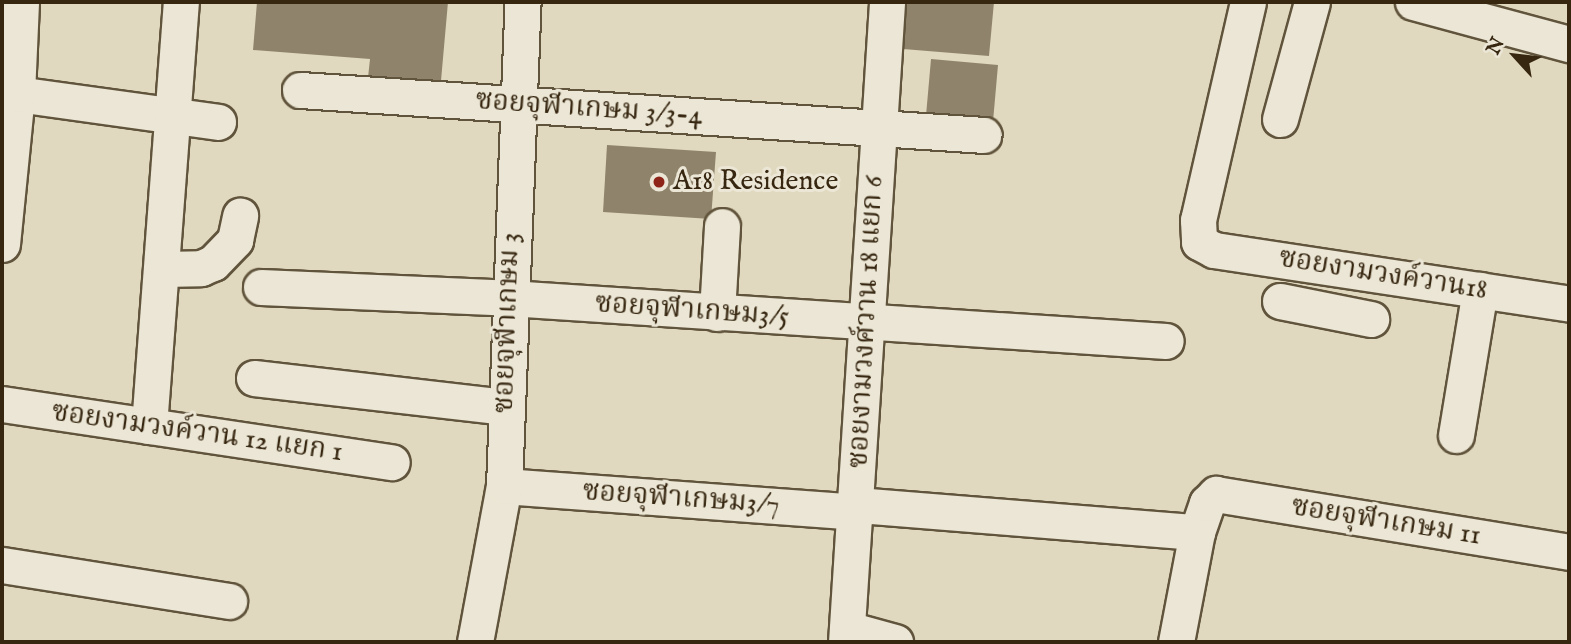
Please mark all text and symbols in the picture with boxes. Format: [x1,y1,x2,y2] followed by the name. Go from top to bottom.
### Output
[1480,21,1550,91] north arrow
[1482,34,1511,59] text: N
[474,84,704,134] street label: ซอยจุฬาเกษม 3/3-4
[673,165,838,199] place label: A18 Residence
[651,174,667,190] marker: A18 Residence
[843,175,891,469] street label: ซอยงามวงศ์วาน 18 แยก 6
[488,232,528,414] street label: ซอยจุฬาเกษม 3
[1276,242,1490,308] street label: ซอยงามวงค์วาน18
[594,287,790,335] street label: ซอยจุฬาเกษม3/5
[49,396,345,470] street label: ซอยงามวงค์วาน 12 แยก 1
[581,475,781,523] street label: ซอยจุฬาเกษม3/7
[1289,490,1483,554] street label: ซอยจุฬาเกษม 11

